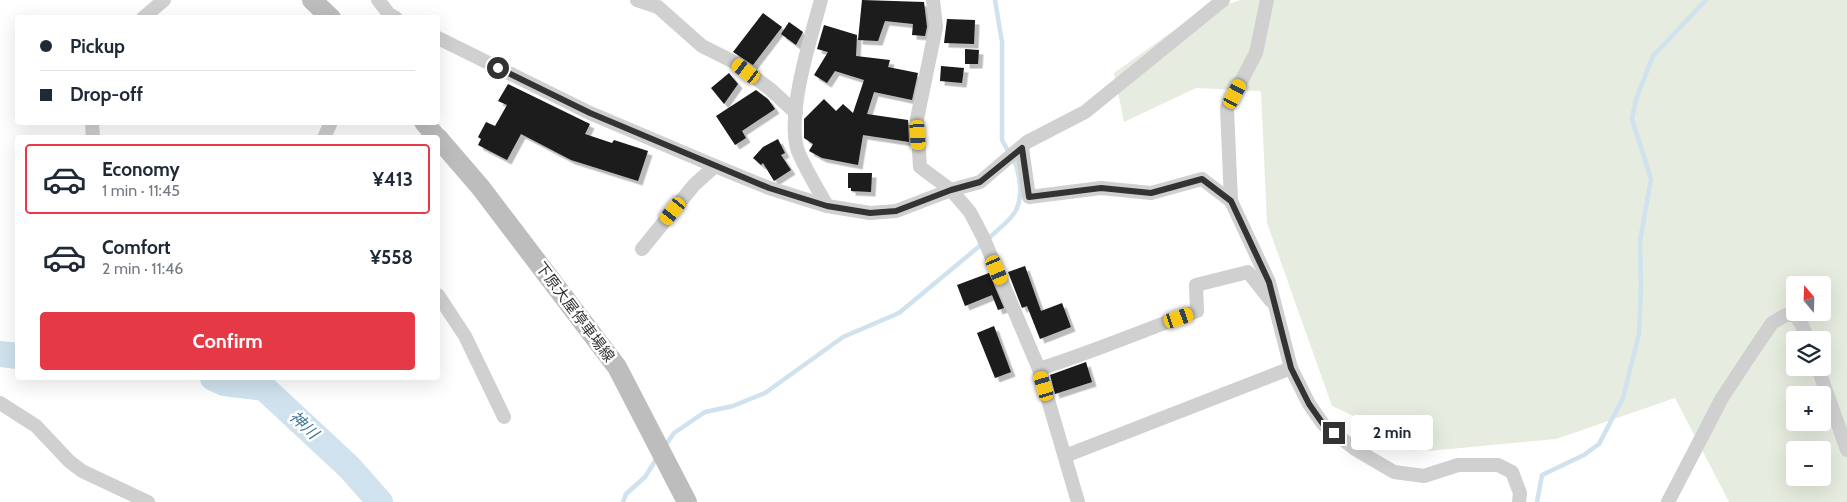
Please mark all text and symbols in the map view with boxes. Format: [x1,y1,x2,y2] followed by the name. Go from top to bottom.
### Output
[70,35,125,58] text: Pickup
[729,56,762,86] car
[487,57,509,79] route start
[1221,77,1248,111] car
[70,83,143,106] text: Drop-off
[909,120,926,150] car
[42,157,87,202] icon: car
[102,158,180,181] text: Economy
[373,168,413,191] text: ¥413
[102,181,180,200] text: 1 min · 11:45
[657,195,688,227] car
[42,235,87,280] icon: car
[102,236,171,259] text: Comfort
[370,246,413,269] text: ¥558
[984,253,1009,287] car
[102,259,183,278] text: 2 min · 11:46
[532,259,618,365] street label: 下原大屋停車場線
[1786,276,1831,321] north arrow
[1786,276,1831,486] map controls
[1162,306,1195,330] car
[40,312,415,370] button: Confirm
[1786,331,1831,376] button: layers
[1032,369,1055,403] car
[1786,386,1831,431] button: +
[286,407,324,444] water label: 神川
[1352,416,1434,450] callout: 2 min
[1323,422,1345,444] route end
[1373,423,1411,442] text: 2 min
[1786,441,1831,486] button: −

